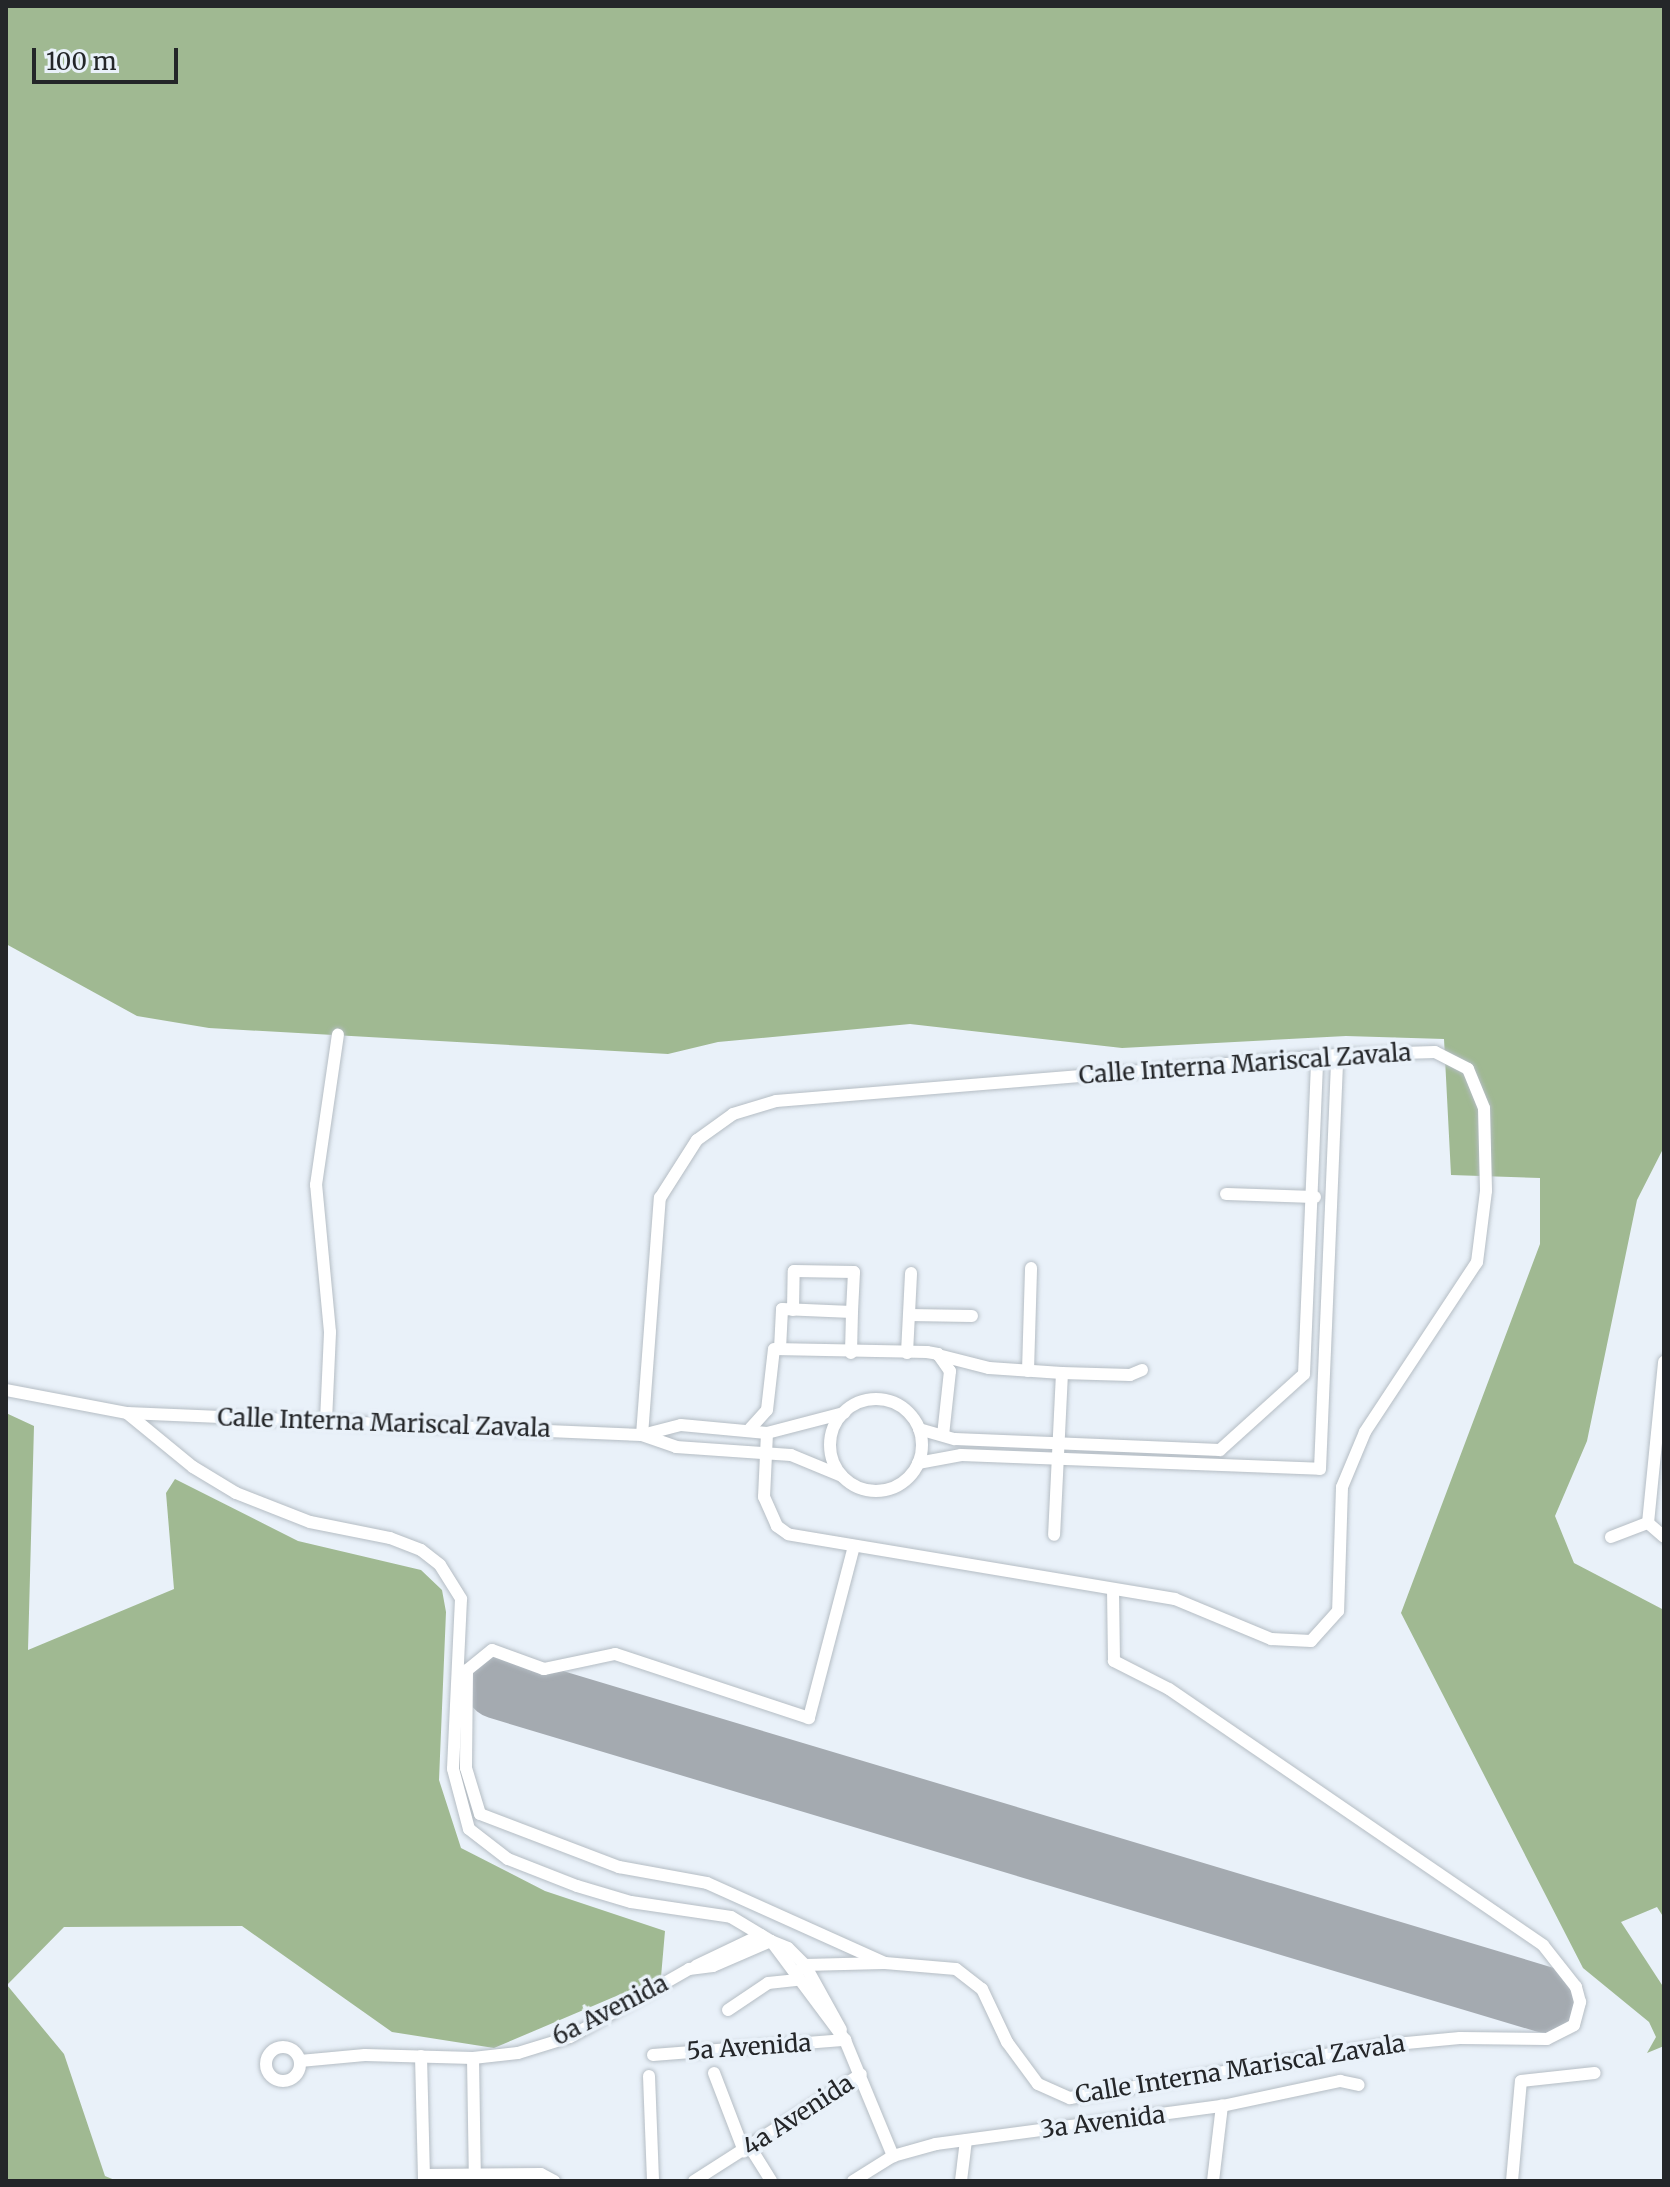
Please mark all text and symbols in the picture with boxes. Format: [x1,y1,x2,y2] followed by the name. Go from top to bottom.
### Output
[36,32,182,82] scale bar
[46,46,116,77] text: 100 m
[1078,1038,1412,1090] street label: Calle Interna Mariscal Zavala
[217,1403,551,1443] street label: Calle Interna Mariscal Zavala
[547,1969,673,2051] street label: 6a Avenida
[686,2028,812,2066] street label: 5a Avenida
[1073,2029,1407,2109] street label: Calle Interna Mariscal Zavala
[737,2069,859,2161] street label: 4a Avenida
[1039,2100,1167,2144] street label: 3a Avenida

